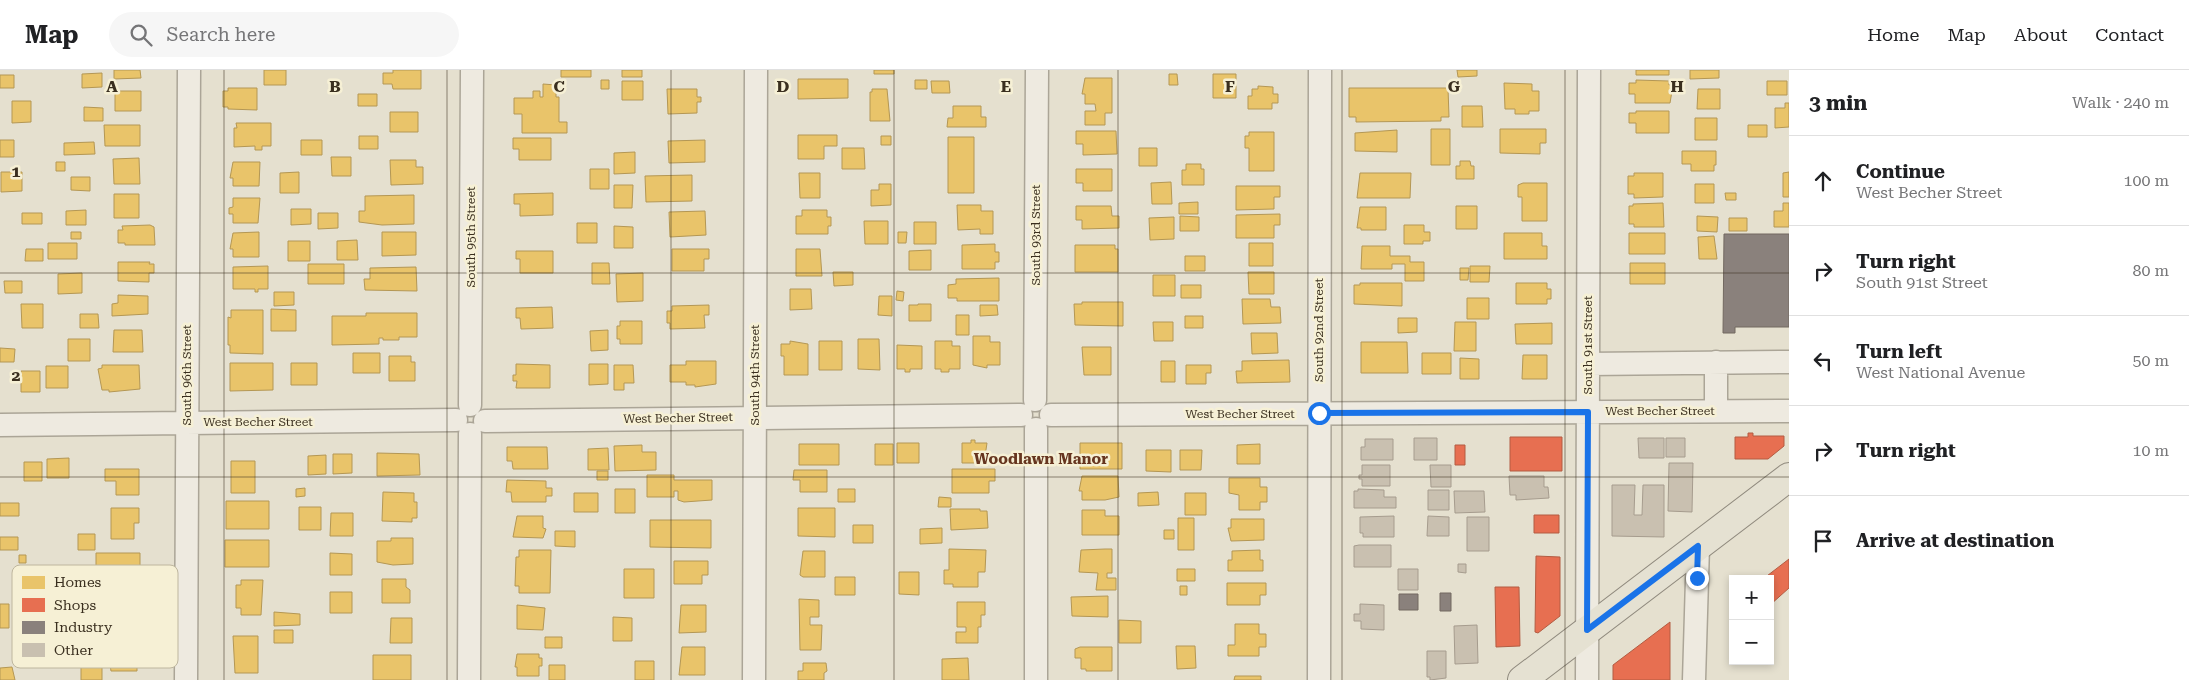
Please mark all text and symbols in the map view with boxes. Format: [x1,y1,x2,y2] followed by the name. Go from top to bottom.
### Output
[109,12,459,57] search box
[25,21,79,49] text: Map
[127,21,155,49] icon: search
[167,23,275,46] text: Search here
[1867,24,1919,45] text: Home
[1947,24,1986,45] text: Map
[2014,24,2067,45] text: About
[2095,24,2164,45] text: Contact
[106,77,118,96] text: A
[329,77,341,96] text: B
[553,77,565,96] text: C
[777,77,790,96] text: D
[1001,77,1011,96] text: E
[1225,77,1235,96] text: F
[1448,77,1461,96] text: G
[1670,77,1684,96] text: H
[1809,91,1867,115] text: 3 min
[2072,93,2169,112] text: Walk · 240 m
[1856,160,1945,183] text: Continue
[12,162,21,181] text: 1
[1809,167,1837,195] icon: ahead
[2123,171,2169,190] text: 100 m
[1856,183,2002,202] text: West Becher Street
[1029,184,1043,286] street label: South 93rd Street
[464,186,478,287] street label: South 95th Street
[1856,250,1956,273] text: Turn right
[1809,257,1837,285] icon: right
[2132,261,2169,280] text: 80 m
[1856,273,1988,292] text: South 91st Street
[1312,277,1326,382] street label: South 92nd Street
[1581,295,1595,394] street label: South 91st Street
[180,324,194,425] street label: South 96th Street
[748,324,762,425] street label: South 94th Street
[1856,340,1942,363] text: Turn left
[1809,347,1837,375] icon: left
[2132,351,2169,370] text: 50 m
[1856,363,2025,382] text: West National Avenue
[12,366,21,385] text: 2
[1308,402,1331,425] route start
[1605,404,1715,418] street label: West Becher Street
[1185,407,1295,421] street label: West Becher Street
[623,410,733,426] street label: West Becher Street
[203,415,313,429] street label: West Becher Street
[1809,437,1837,465] icon: right
[1856,439,1956,462] text: Turn right
[2132,441,2169,460] text: 10 m
[974,450,1108,468] district label: Woodlawn Manor
[1809,527,1837,555] icon: arrive
[1856,529,2054,552] text: Arrive at destination
[12,565,178,668] legend
[1686,567,1709,590] route end
[54,574,102,590] text: Homes
[1729,575,1774,665] map controls
[1729,575,1774,620] button: +
[54,597,97,613] text: Shops
[54,619,113,635] text: Industry
[1729,620,1774,665] button: −
[54,642,93,658] text: Other

